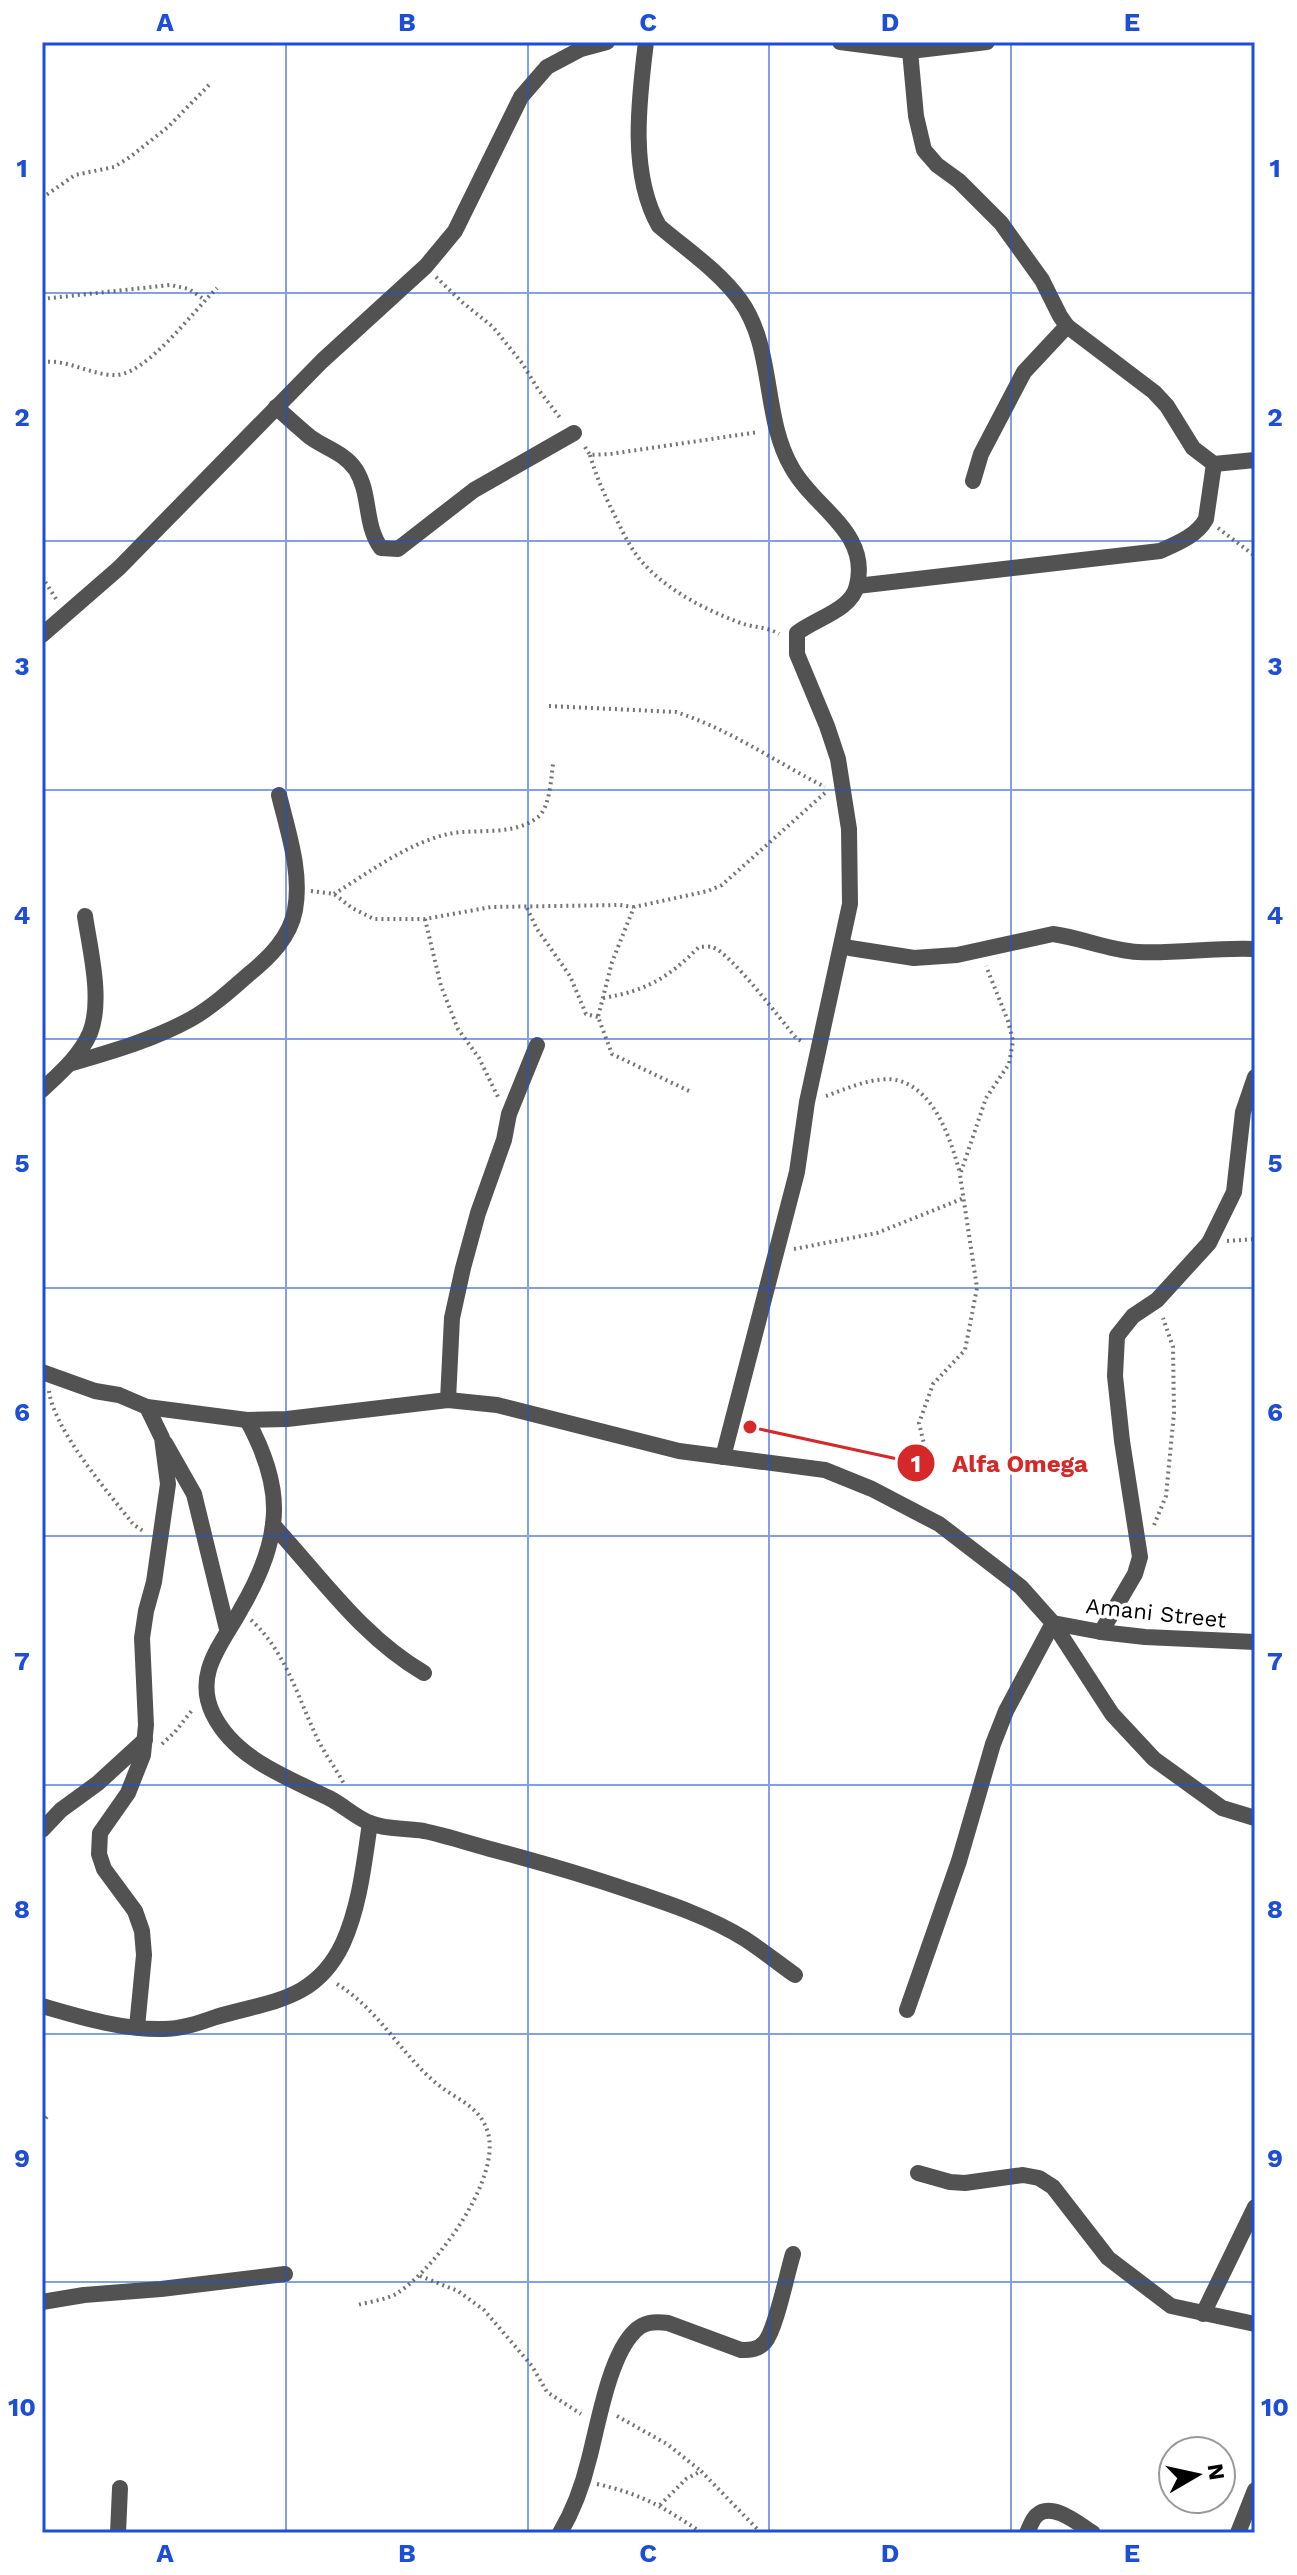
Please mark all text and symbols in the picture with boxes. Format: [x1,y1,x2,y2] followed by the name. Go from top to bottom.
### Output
[156,7,174,37] text: A
[398,7,416,37] text: B
[639,7,657,37] text: C
[881,7,899,37] text: D
[1124,7,1140,37] text: E
[16,153,28,183] text: 1
[1269,153,1281,183] text: 1
[14,402,30,432] text: 2
[1267,402,1283,432] text: 2
[14,651,30,681] text: 3
[1267,651,1283,681] text: 3
[14,900,31,930] text: 4
[1267,900,1284,930] text: 4
[14,1148,30,1178] text: 5
[1267,1148,1283,1178] text: 5
[14,1397,30,1427] text: 6
[1267,1397,1283,1427] text: 6
[896,1439,1104,1487] callout: Alfa Omega
[911,1450,921,1478] text: 1
[952,1450,1088,1478] text: Alfa Omega
[1085,1593,1227,1633] street label: Amani Street
[14,1646,30,1676] text: 7
[1267,1646,1283,1676] text: 7
[14,1894,30,1924] text: 8
[1267,1894,1283,1924] text: 8
[14,2143,30,2173] text: 9
[1267,2143,1283,2173] text: 9
[8,2392,36,2422] text: 10
[1261,2392,1289,2422] text: 10
[1157,2435,1237,2515] north arrow
[1203,2462,1230,2482] text: N
[156,2538,174,2568] text: A
[398,2538,416,2568] text: B
[639,2538,657,2568] text: C
[881,2538,899,2568] text: D
[1124,2538,1140,2568] text: E

